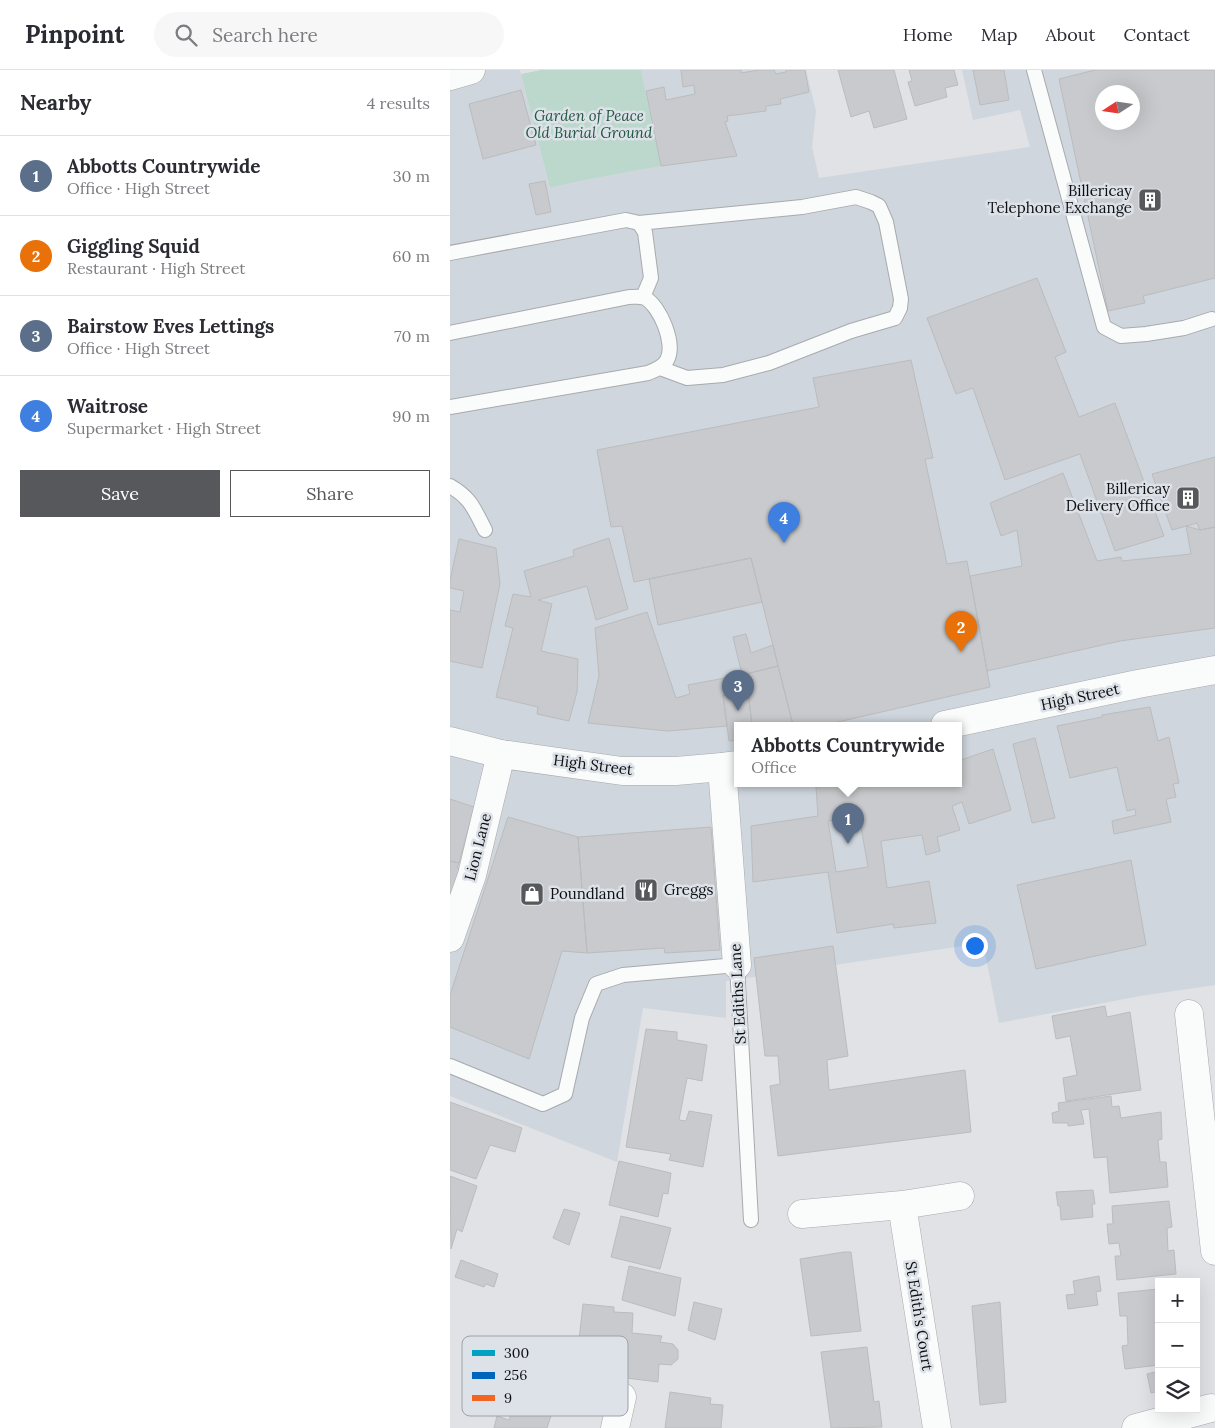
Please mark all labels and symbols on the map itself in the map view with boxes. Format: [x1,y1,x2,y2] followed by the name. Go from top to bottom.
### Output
[1095,85,1140,130] north arrow
[526,106,653,142] park label: Garden of Peace Old Burial Ground
[988,181,1132,217] place label: Billericay Telephone Exchange
[1137,187,1163,213] building icon: Billericay Telephone Exchange
[1066,479,1170,515] place label: Billericay Delivery Office
[1175,485,1201,511] building icon: Billericay Delivery Office
[768,502,800,543] pin: 4
[945,611,977,652] pin: 2
[722,670,754,711] pin: 3
[1039,679,1121,714] street label: High Street
[552,750,634,779] street label: High Street
[832,803,864,844] pin: 1
[460,811,495,883] street label: Lion Lane
[633,877,659,903] restaurant icon: Greggs
[664,880,714,899] place label: Greggs
[519,881,545,907] shop icon: Poundland
[550,884,625,903] place label: Poundland
[962,933,988,959] your location
[725,943,750,1045] street label: St Ediths Lane
[901,1260,938,1372] street label: St Edith's Court
[462,1336,628,1416] legend
[504,1344,529,1362] text: 300
[504,1366,527,1384] text: 256
[504,1389,512,1407] text: 9

